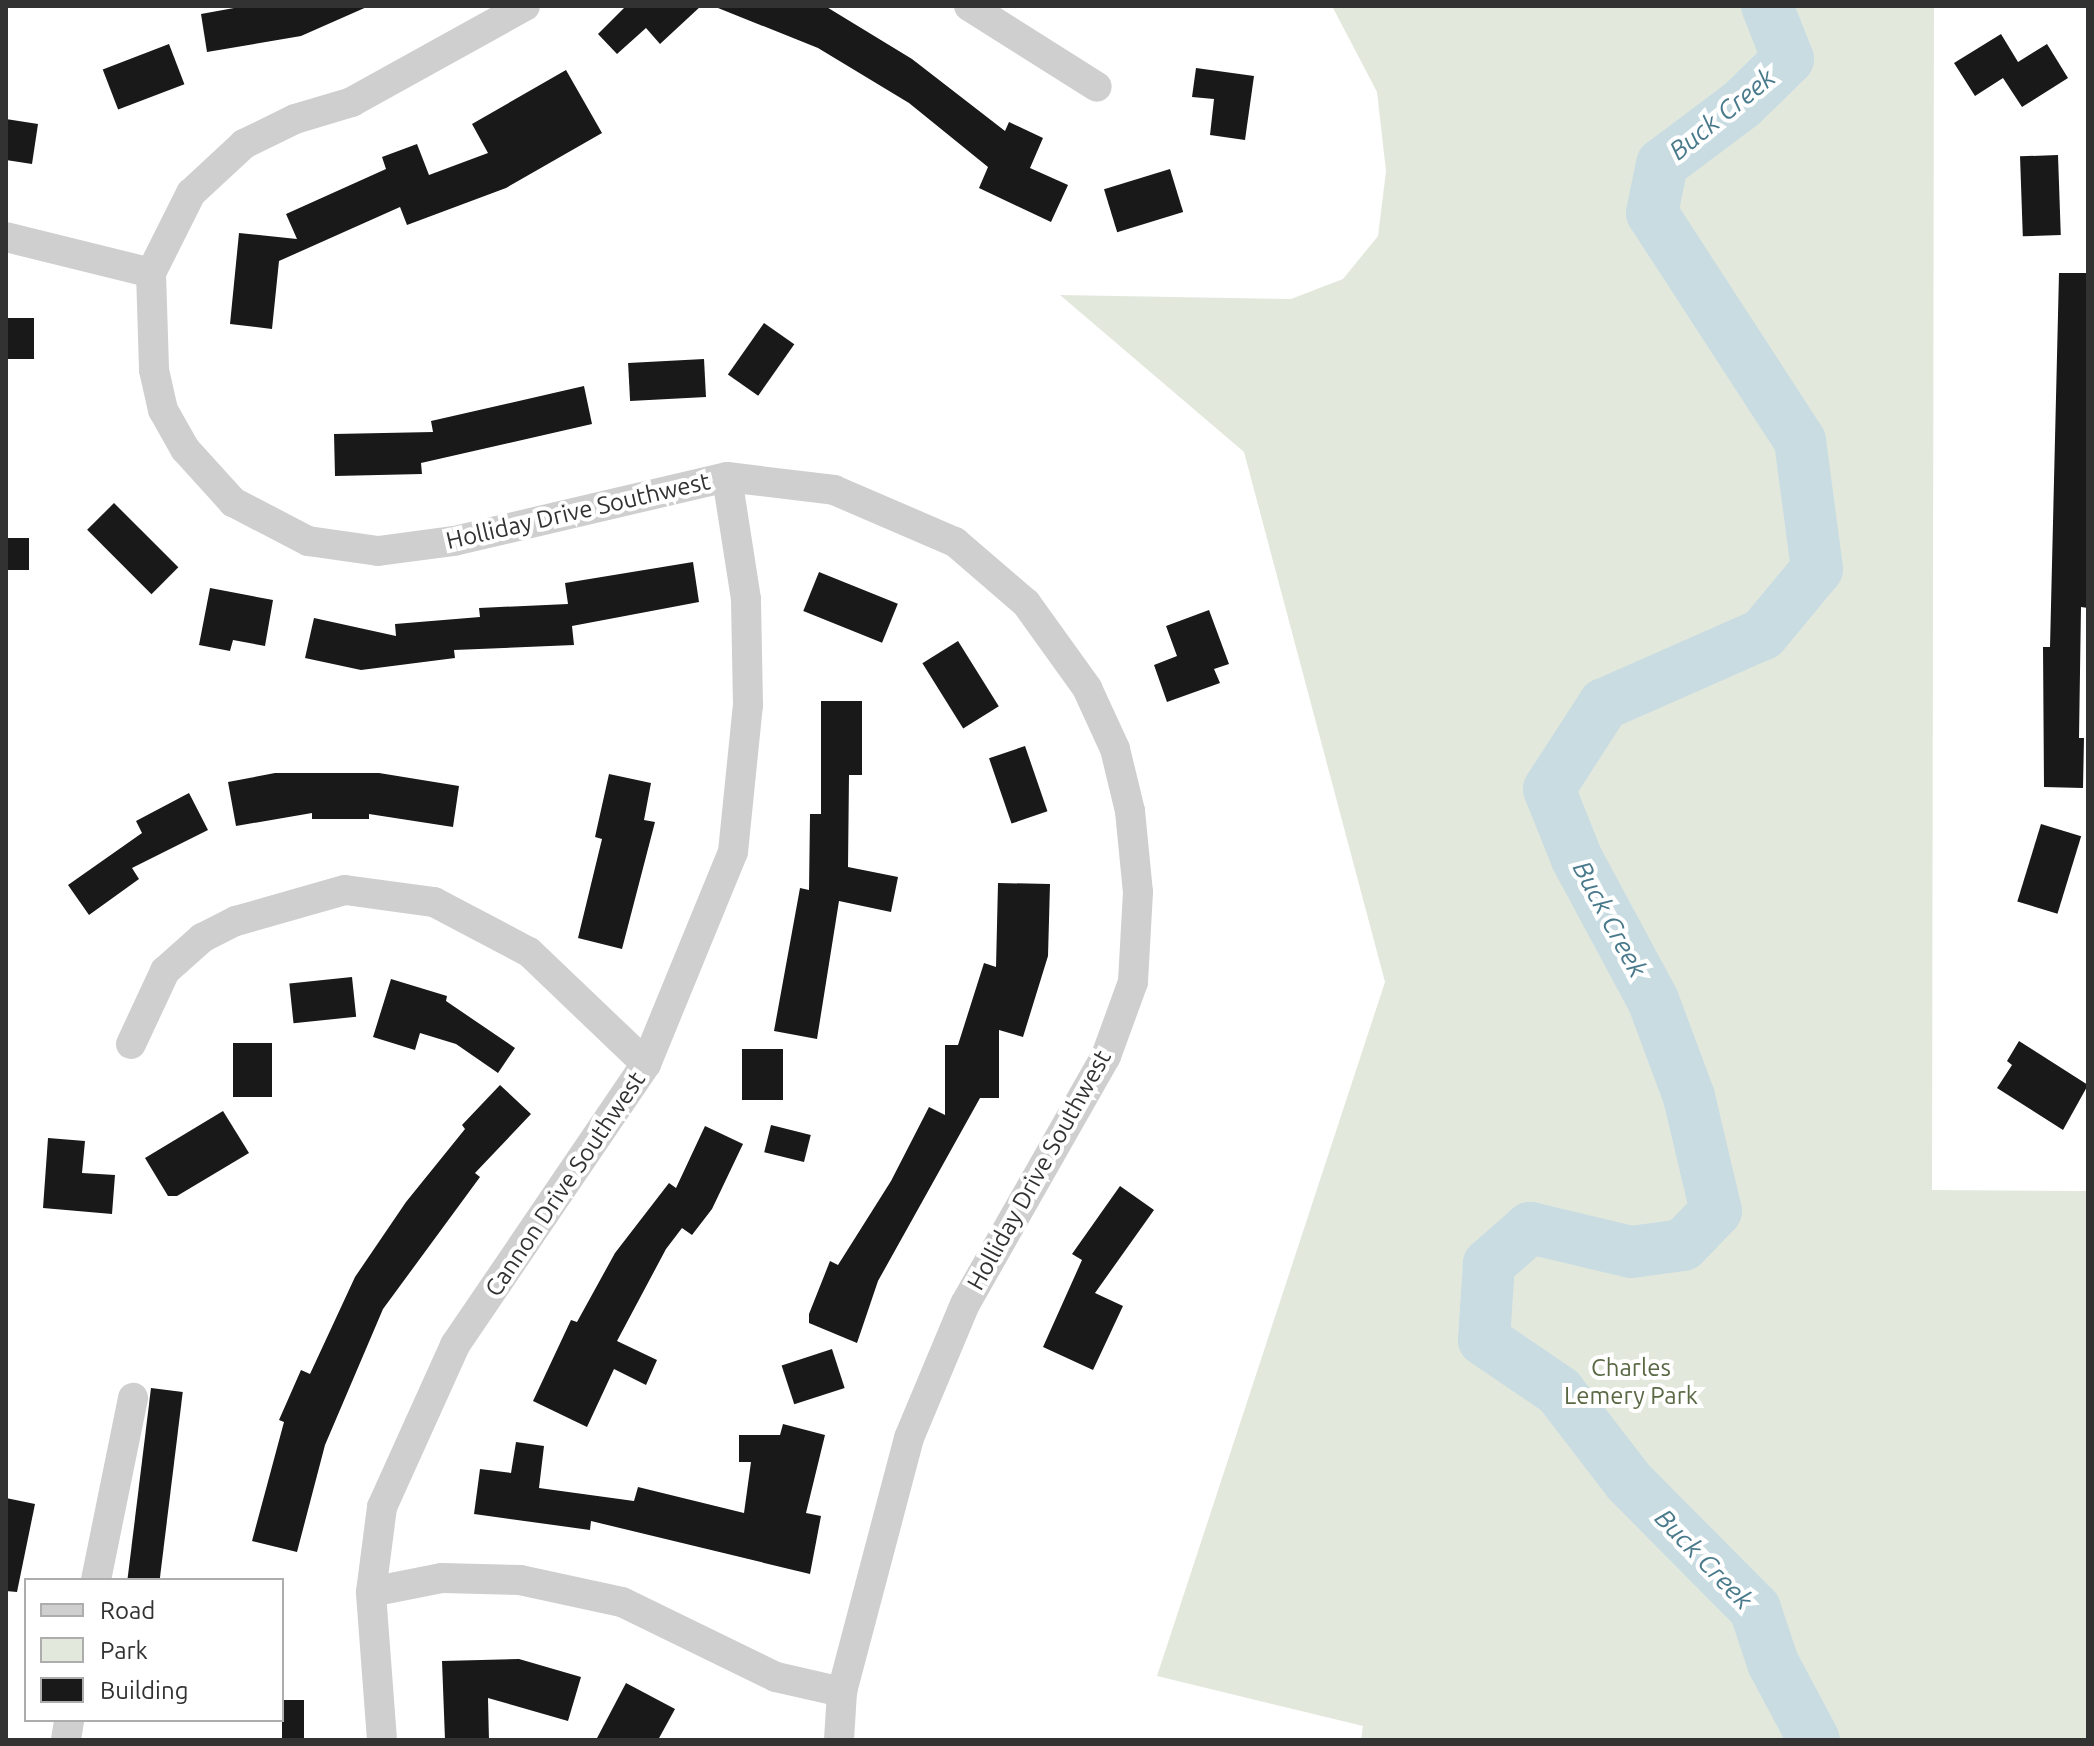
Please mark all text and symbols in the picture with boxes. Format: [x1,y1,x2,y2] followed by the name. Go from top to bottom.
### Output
[1663,62,1781,166] water label: Buck Creek
[443,467,713,555] street label: Holliday Drive Southwest
[1566,855,1654,983] water label: Buck Creek
[961,1045,1117,1295] street label: Holliday Drive Southwest
[479,1066,651,1302] street label: Cannon Drive Southwest
[1564,1354,1698,1410] park label: Charles Lemery Park
[1649,1502,1759,1616] water label: Buck Creek
[24,1578,284,1722] legend
[100,1597,155,1624] text: Road
[100,1637,148,1664] text: Park
[100,1677,188,1704] text: Building

